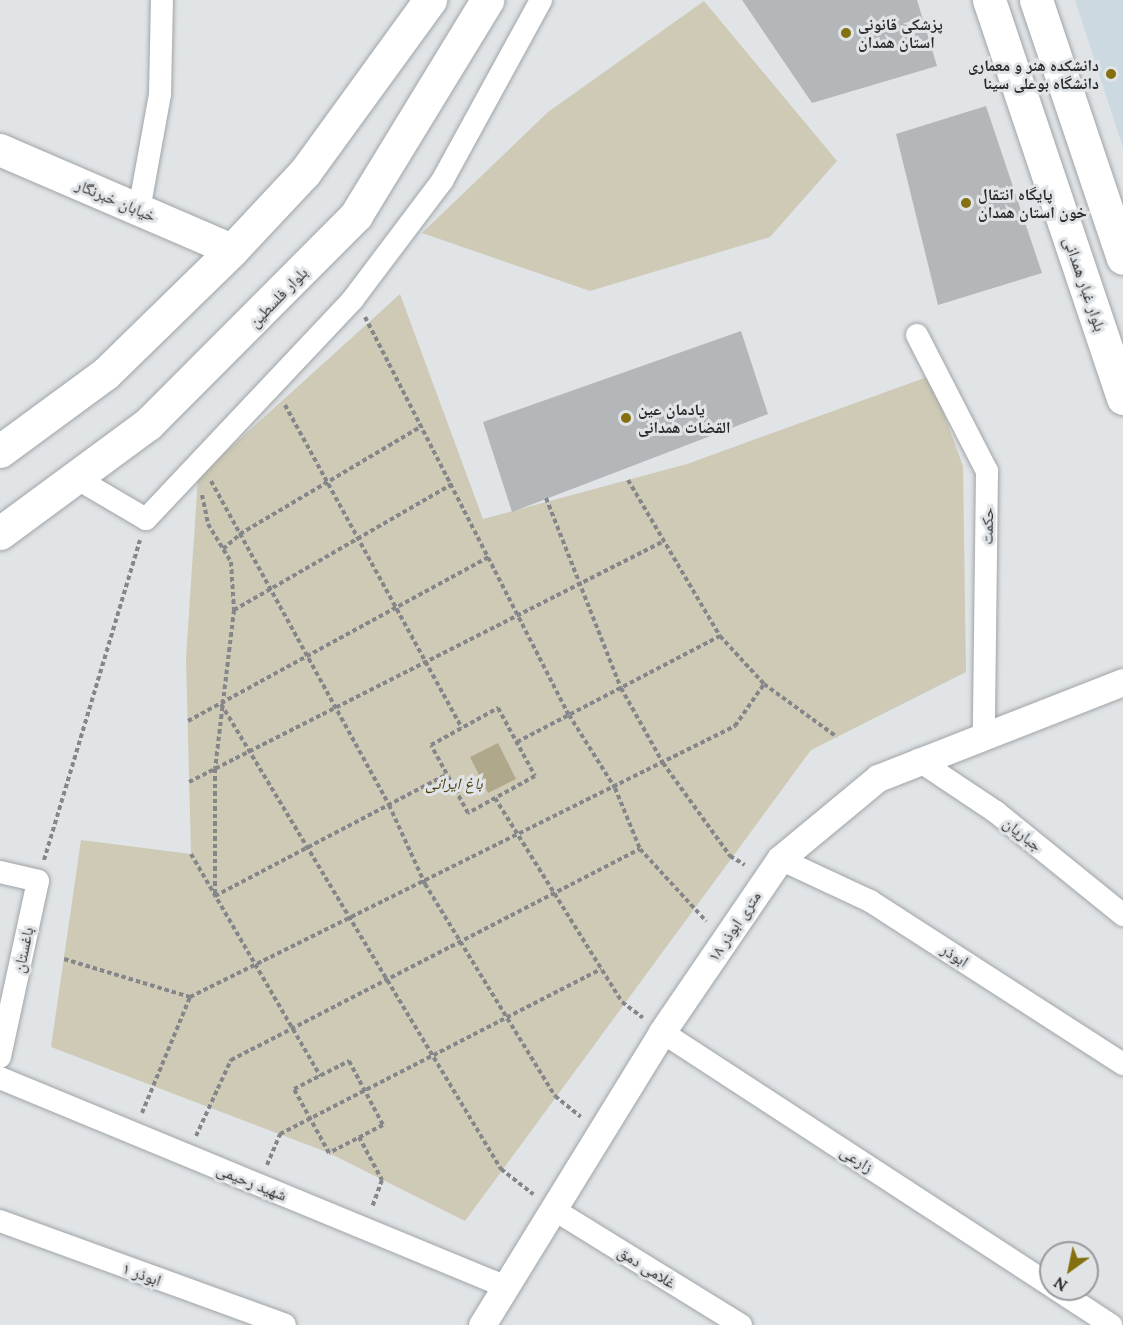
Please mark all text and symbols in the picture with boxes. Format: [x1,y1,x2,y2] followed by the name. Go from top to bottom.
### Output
[858,14,943,52] place label: پزشکی قانونی استان همدان
[839,26,853,40] marker: پزشکی قانونی استان همدان
[968,55,1099,93] place label: دانشکده هنر و معماری دانشگاه بوعلی سینا
[1104,67,1118,81] marker: دانشکده هنر و معماری دانشگاه بوعلی سینا
[73,174,159,226] street label: خیابان خبرنگار
[978,184,1087,222] place label: پایگاه انتقال خون استان همدان
[959,196,973,210] marker: پایگاه انتقال خون استان همدان
[1060,234,1110,334] street label: بلوار غبار همدانی
[245,263,311,331] street label: بلوار فلسطین
[638,399,730,437] place label: یادمان عین القضات همدانی
[619,411,633,425] marker: یادمان عین القضات همدانی
[977,507,997,545] street label: حکمت
[425,773,483,793] park label: باغ ایرانی
[1000,813,1046,855] street label: جباریان
[703,887,765,965] street label: ۱۸ متری ابوذر
[9,925,37,975] street label: باغستان
[938,939,972,971] street label: ابوذر
[837,1141,877,1177] street label: زارعی
[214,1159,290,1205] street label: شهید رحیمی
[1039,1241,1099,1301] north arrow
[615,1242,679,1292] street label: غلامی دمق
[120,1258,164,1290] street label: ابوذر ۱
[1050,1273,1071,1296] text: N

